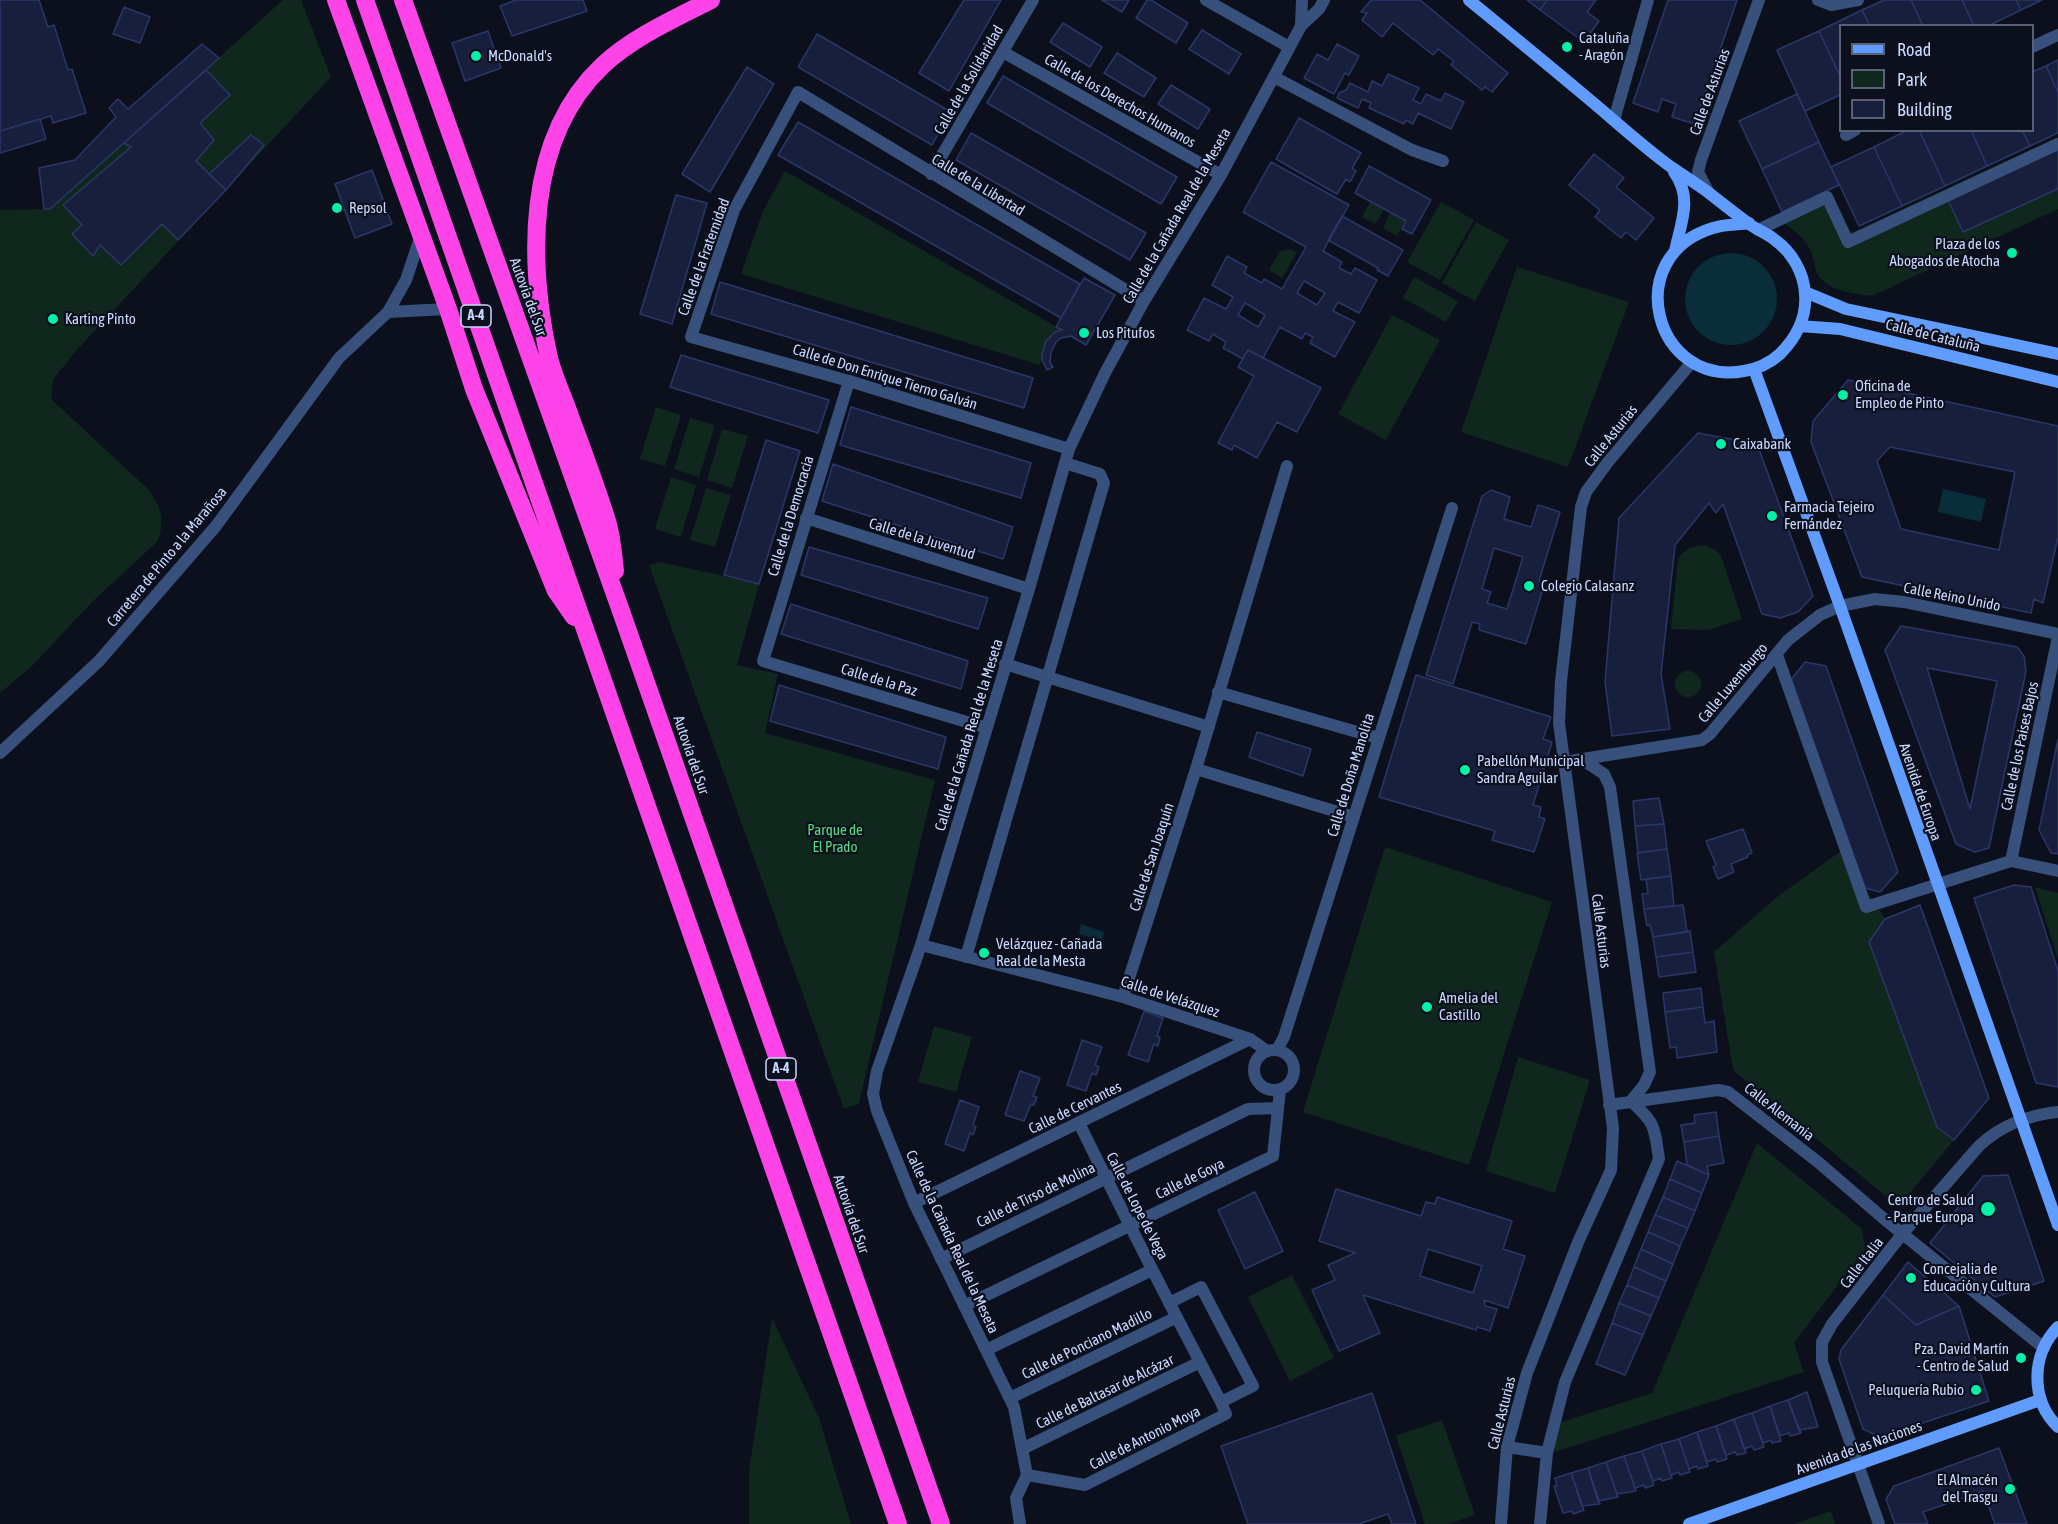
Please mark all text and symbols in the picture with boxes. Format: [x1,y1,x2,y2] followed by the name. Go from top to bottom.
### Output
[930,22,1008,138] street label: Calle de la Solidaridad
[1839,24,2034,132] legend
[1579,29,1629,64] place label: Cataluña - Aragón
[1897,39,1931,60] text: Road
[1560,40,1574,54] marker: Cataluña - Aragón
[1686,46,1734,138] street label: Calle de Asturias
[488,47,552,65] place label: McDonald's
[469,49,483,63] marker: McDonald's
[1041,50,1199,152] street label: Calle de los Derechos Humanos
[1897,69,1927,90] text: Park
[1897,99,1952,120] text: Building
[1119,125,1235,307] street label: Calle de la Cañada Real de la Meseta
[928,150,1028,220] street label: Calle de la Libertad
[674,196,734,318] street label: Calle de la Fraternidad
[349,199,387,217] place label: Repsol
[330,201,344,215] marker: Repsol
[1890,235,2000,270] place label: Plaza de los Abogados de Atocha
[2005,246,2019,260] marker: Plaza de los Abogados de Atocha
[505,255,551,339] street label: Autovía del Sur
[461,305,491,327] road number: A-4
[65,310,136,328] place label: Karting Pinto
[46,312,60,326] marker: Karting Pinto
[1884,316,1982,356] street label: Calle de Cataluña
[1096,324,1155,342] place label: Los Pitufos
[1077,326,1091,340] marker: Los Pitufos
[790,340,980,414] street label: Calle de Don Enrique Tierno Galván
[1855,377,1944,412] place label: Oficina de Empleo de Pinto
[1836,388,1850,402] marker: Oficina de Empleo de Pinto
[1580,401,1642,471] street label: Calle Asturias
[1733,435,1791,453] place label: Caixabank
[1714,437,1728,451] marker: Caixabank
[764,454,818,578] street label: Calle de la Democracia
[103,483,231,631] street label: Carretera de Pinto a la Marañosa
[1784,498,1875,533] place label: Farmacia Tejeiro Fernández
[1765,509,1779,523] marker: Farmacia Tejeiro Fernández
[867,514,977,564] street label: Calle de la Juventud
[1541,577,1634,595] place label: Colegio Calasanz
[1522,579,1536,593] marker: Colegio Calasanz
[1902,579,2002,615] street label: Calle Reino Unido
[931,637,1007,833] street label: Calle de la Cañada Real de la Meseta
[1694,639,1772,727] street label: Calle Luxemburgo
[839,660,919,700] street label: Calle de la Paz
[1998,680,2042,812] street label: Calle de los Paises Bajos
[1324,711,1378,839] street label: Calle de Doña Manolita
[669,713,713,797] street label: Autovía del Sur
[1895,741,1945,843] street label: Avenida de Europa
[1477,752,1584,787] place label: Pabellón Municipal Sandra Aguilar
[1458,763,1472,777] marker: Pabellón Municipal Sandra Aguilar
[1126,801,1178,913] street label: Calle de San Joaquín
[807,821,863,856] park label: Parque de El Prado
[1588,893,1614,969] street label: Calle Asturias
[996,935,1102,970] place label: Velázquez - Cañada Real de la Mesta
[977,946,991,960] marker: Velázquez - Cañada Real de la Mesta
[1118,973,1222,1021] street label: Calle de Velázquez
[1439,989,1498,1024] place label: Amelia del Castillo
[1420,1000,1434,1014] marker: Amelia del Castillo
[766,1058,796,1080] road number: A-4
[1026,1078,1124,1138] street label: Calle de Cervantes
[1740,1079,1818,1145] street label: Calle Alemania
[902,1148,1002,1336] street label: Calle de la Cañada Real de la Meseta
[1102,1149,1172,1263] street label: Calle de Lope de Vega
[1153,1155,1227,1203] street label: Calle de Goya
[974,1158,1098,1232] street label: Calle de Tirso de Molina
[829,1172,873,1256] street label: Autovía del Sur
[1887,1191,1974,1226] place label: Centro de Salud - Parque Europa
[1979,1200,1997,1218] marker: Centro de Salud - Parque Europa
[1836,1234,1888,1292] street label: Calle Italia
[1923,1260,2031,1295] place label: Concejalia de Educación y Cultura
[1904,1271,1918,1285] marker: Concejalia de Educación y Cultura
[1019,1305,1155,1383] street label: Calle de Ponciano Madillo
[1914,1340,2009,1375] place label: Pza. David Martín - Centro de Salud
[1033,1351,1177,1433] street label: Calle de Baltasar de Alcázar
[2014,1351,2028,1365] marker: Pza. David Martín - Centro de Salud
[1484,1375,1520,1451] street label: Calle Asturias
[1868,1381,1964,1399] place label: Peluquería Rubio
[1969,1383,1983,1397] marker: Peluquería Rubio
[1087,1402,1203,1474] street label: Calle de Antonio Moya
[1794,1417,1924,1479] street label: Avenida de las Naciones
[1937,1471,1998,1506] place label: El Almacén del Trasgu
[2003,1482,2017,1496] marker: El Almacén del Trasgu

